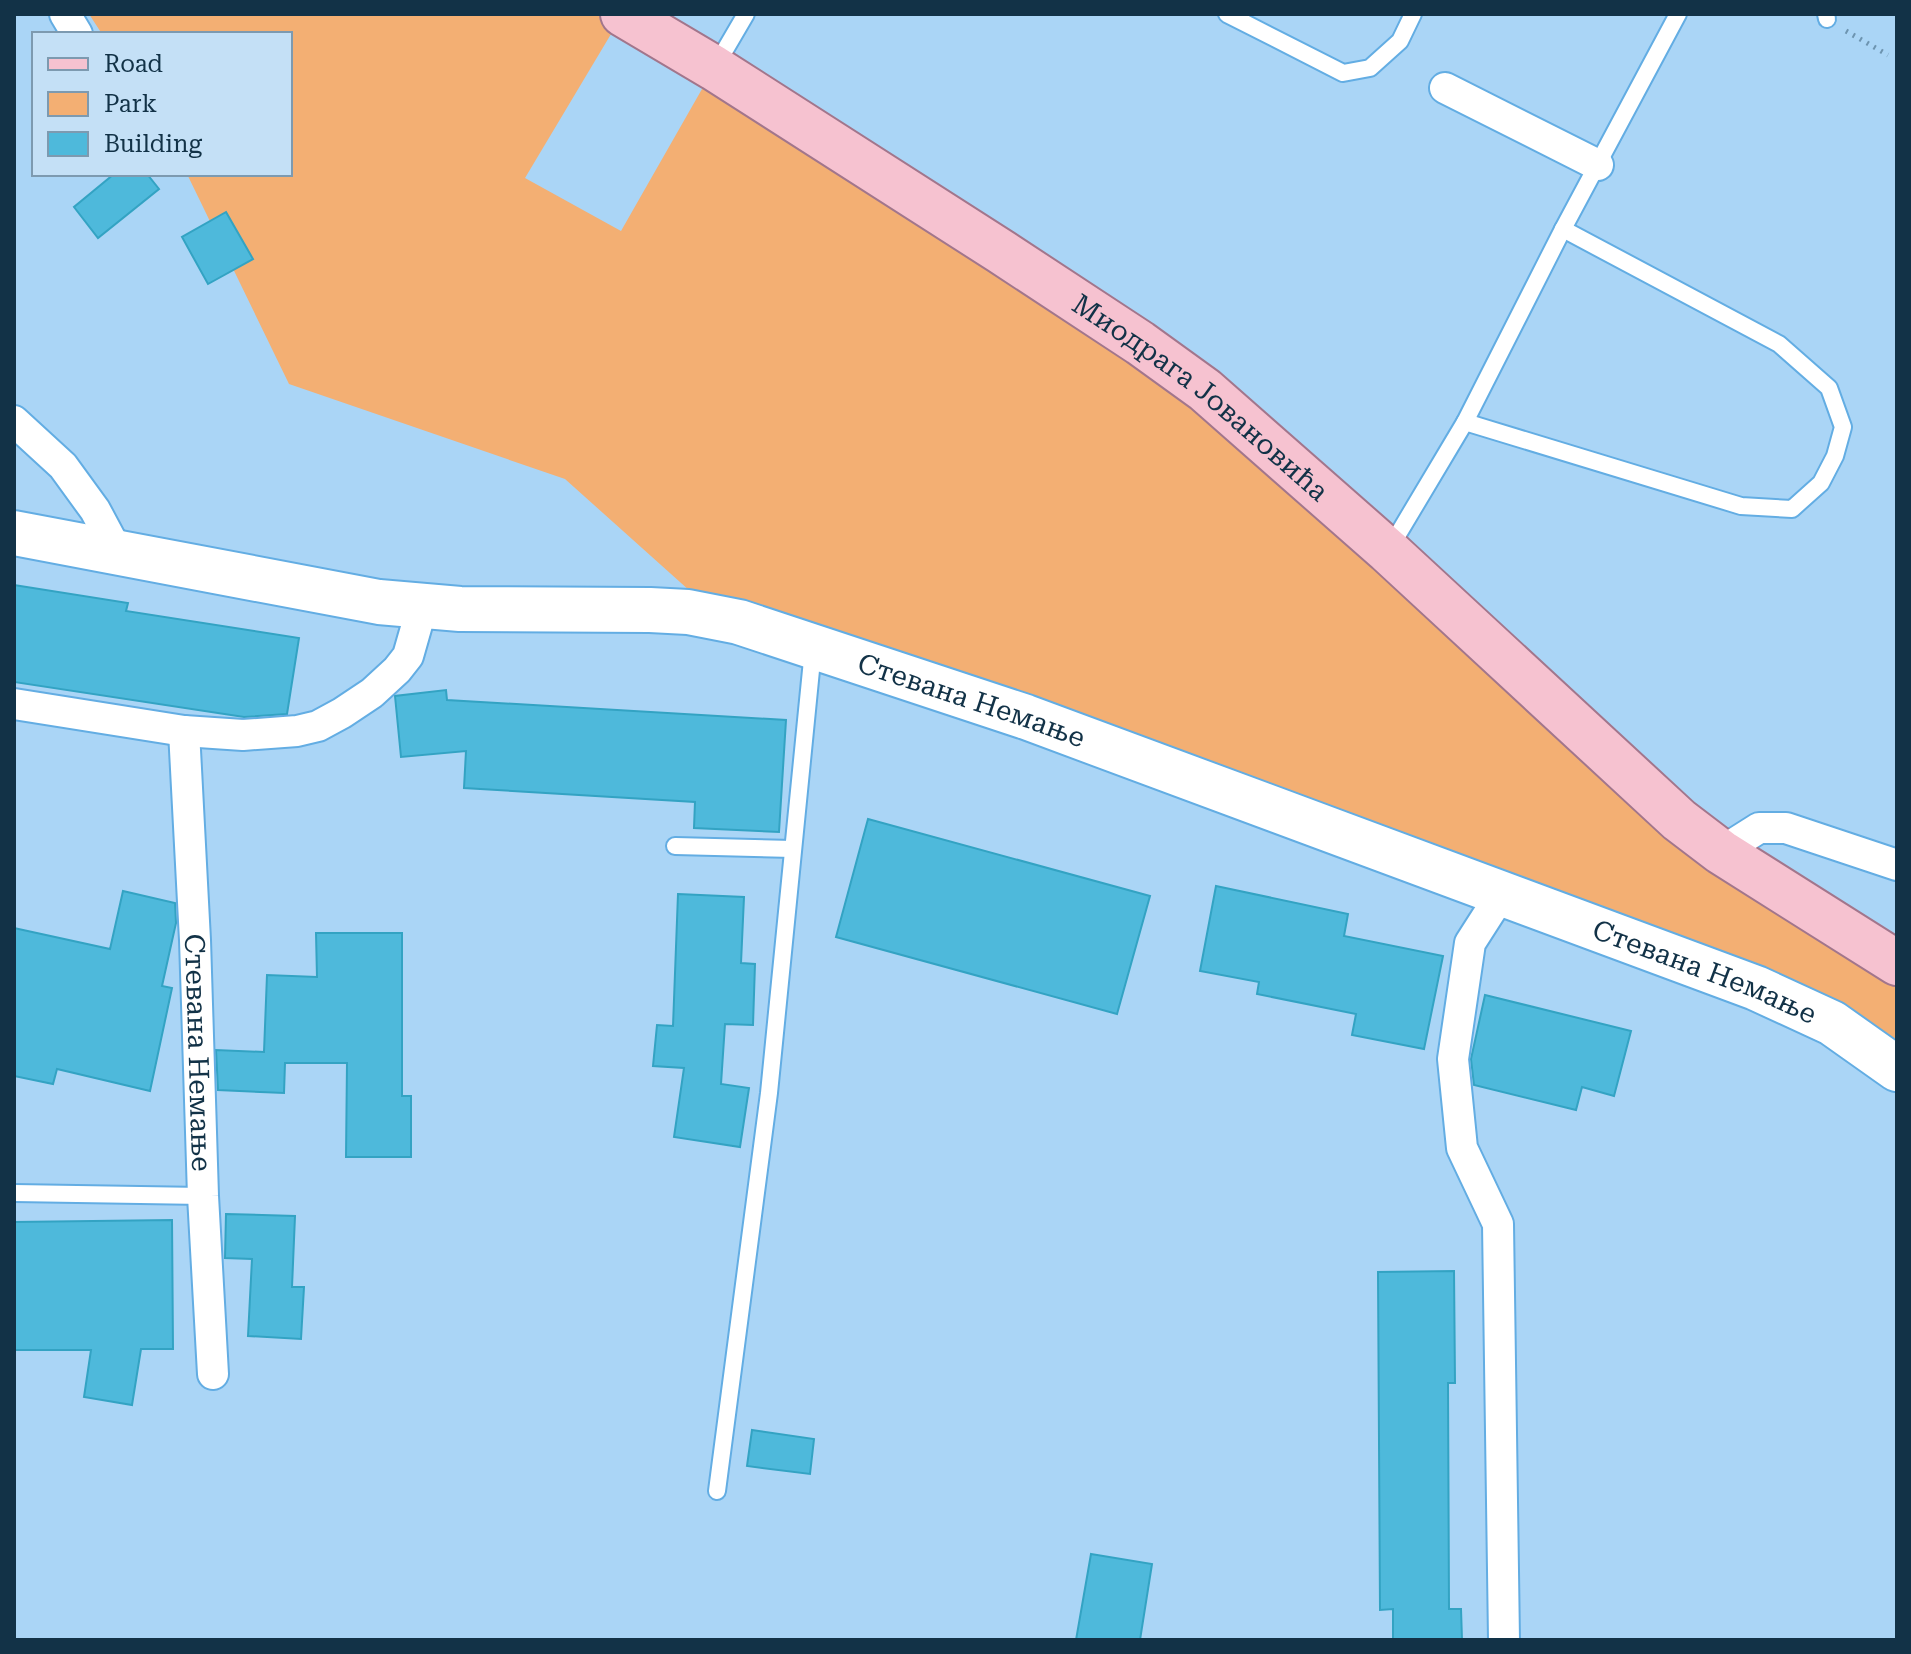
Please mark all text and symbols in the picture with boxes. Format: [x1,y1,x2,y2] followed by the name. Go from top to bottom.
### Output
[32,32,292,176] legend
[104,50,163,78] text: Road
[104,90,157,118] text: Park
[104,130,202,158] text: Building
[1066,287,1335,508] street label: Миодрага Јовановића
[853,646,1090,754] street label: Стевана Немање
[1588,913,1822,1031] street label: Стевана Немање
[178,933,218,1172] street label: Стевана Немање

